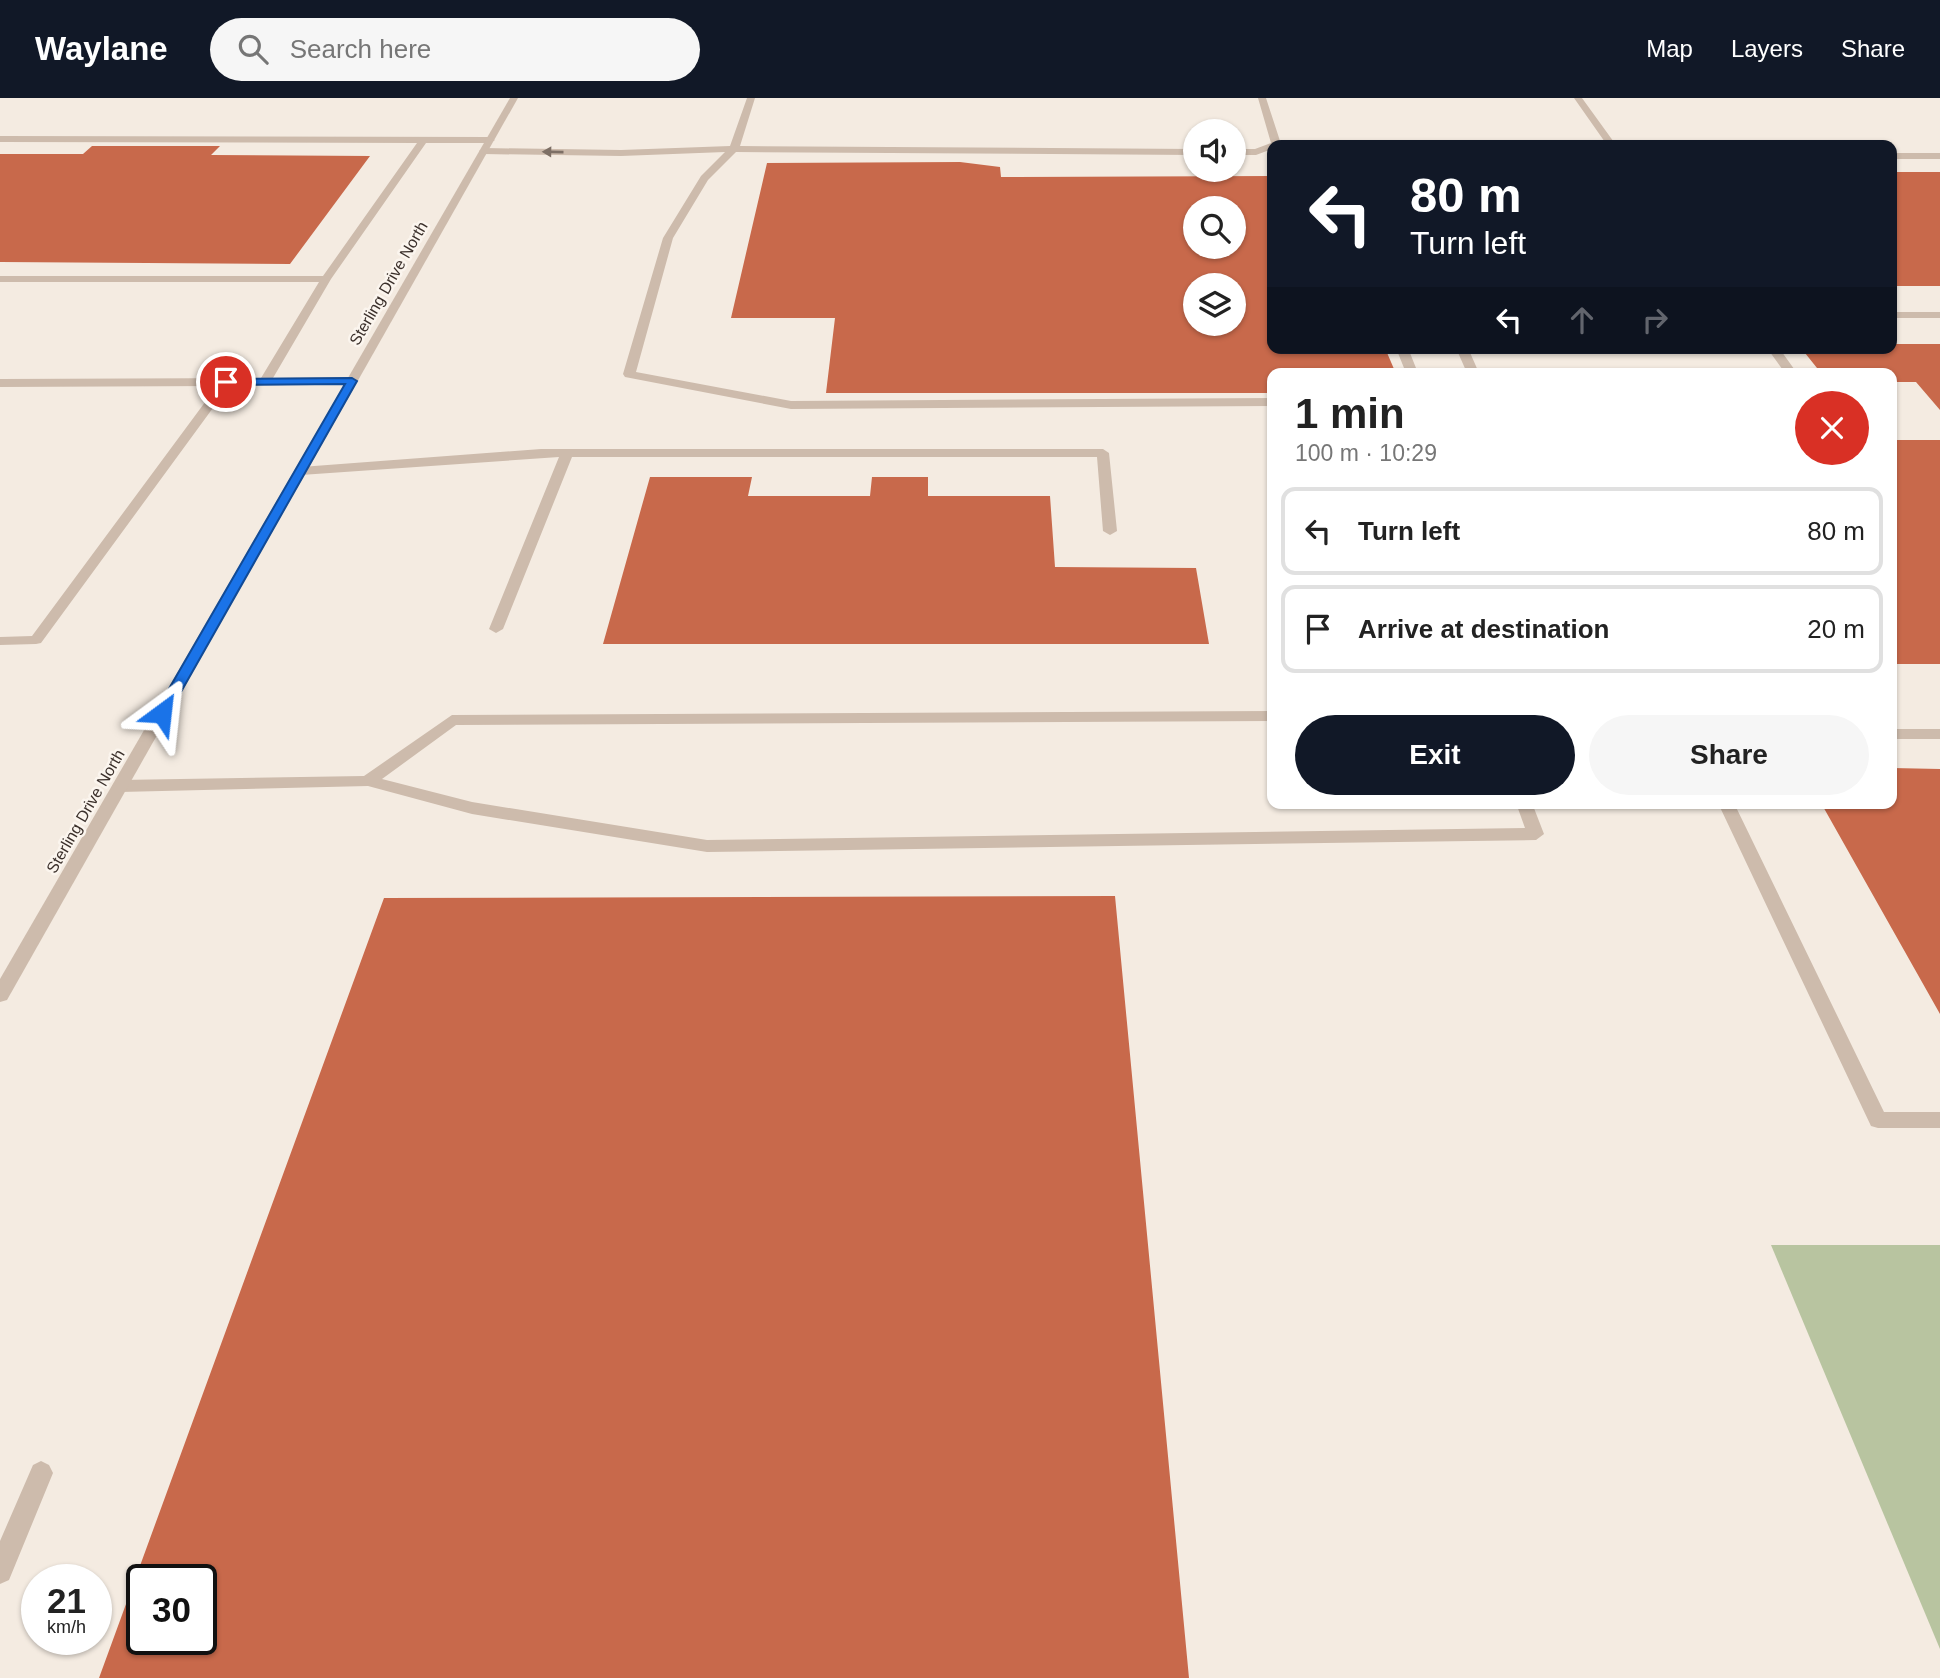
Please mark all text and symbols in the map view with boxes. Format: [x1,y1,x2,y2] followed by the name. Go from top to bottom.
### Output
[210,18,700,81] search box
[35,30,168,67] text: Waylane
[234,30,272,68] icon: search
[290,34,431,64] text: Search here
[1646,35,1693,62] text: Map
[1731,35,1803,62] text: Layers
[1841,35,1905,62] text: Share
[1183,119,1246,336] map controls
[1183,119,1246,182] button: sound
[542,146,564,158] one-way arrow
[1295,168,1386,259] icon: left
[1410,168,1522,222] text: 80 m
[1183,196,1246,259] button: search
[346,219,431,348] street label: Sterling Drive North
[1410,225,1526,261] text: Turn left
[1183,273,1246,336] button: layers
[1490,301,1528,339] icon: left
[1563,301,1601,339] icon: ahead
[1636,301,1674,339] icon: right
[196,352,256,412] pin
[207,363,245,401] icon: arrive
[1295,390,1405,437] text: 1 min
[1795,391,1869,465] button: close
[1295,440,1437,466] text: 100 m · 10:29
[1299,512,1337,550] icon: left
[1358,516,1460,546] text: Turn left
[1807,516,1865,546] text: 80 m
[1299,610,1337,648] icon: arrive
[1358,614,1609,644] text: Arrive at destination
[1807,614,1865,644] text: 20 m
[125,676,199,750] position arrow
[1295,715,1575,795] button: Exit
[1589,715,1869,795] button: Share
[43,747,128,876] street label: Sterling Drive North
[126,1564,217,1655] speed limit sign: 30
[47,1581,86,1620] text: 21
[47,1617,86,1637] text: km/h

